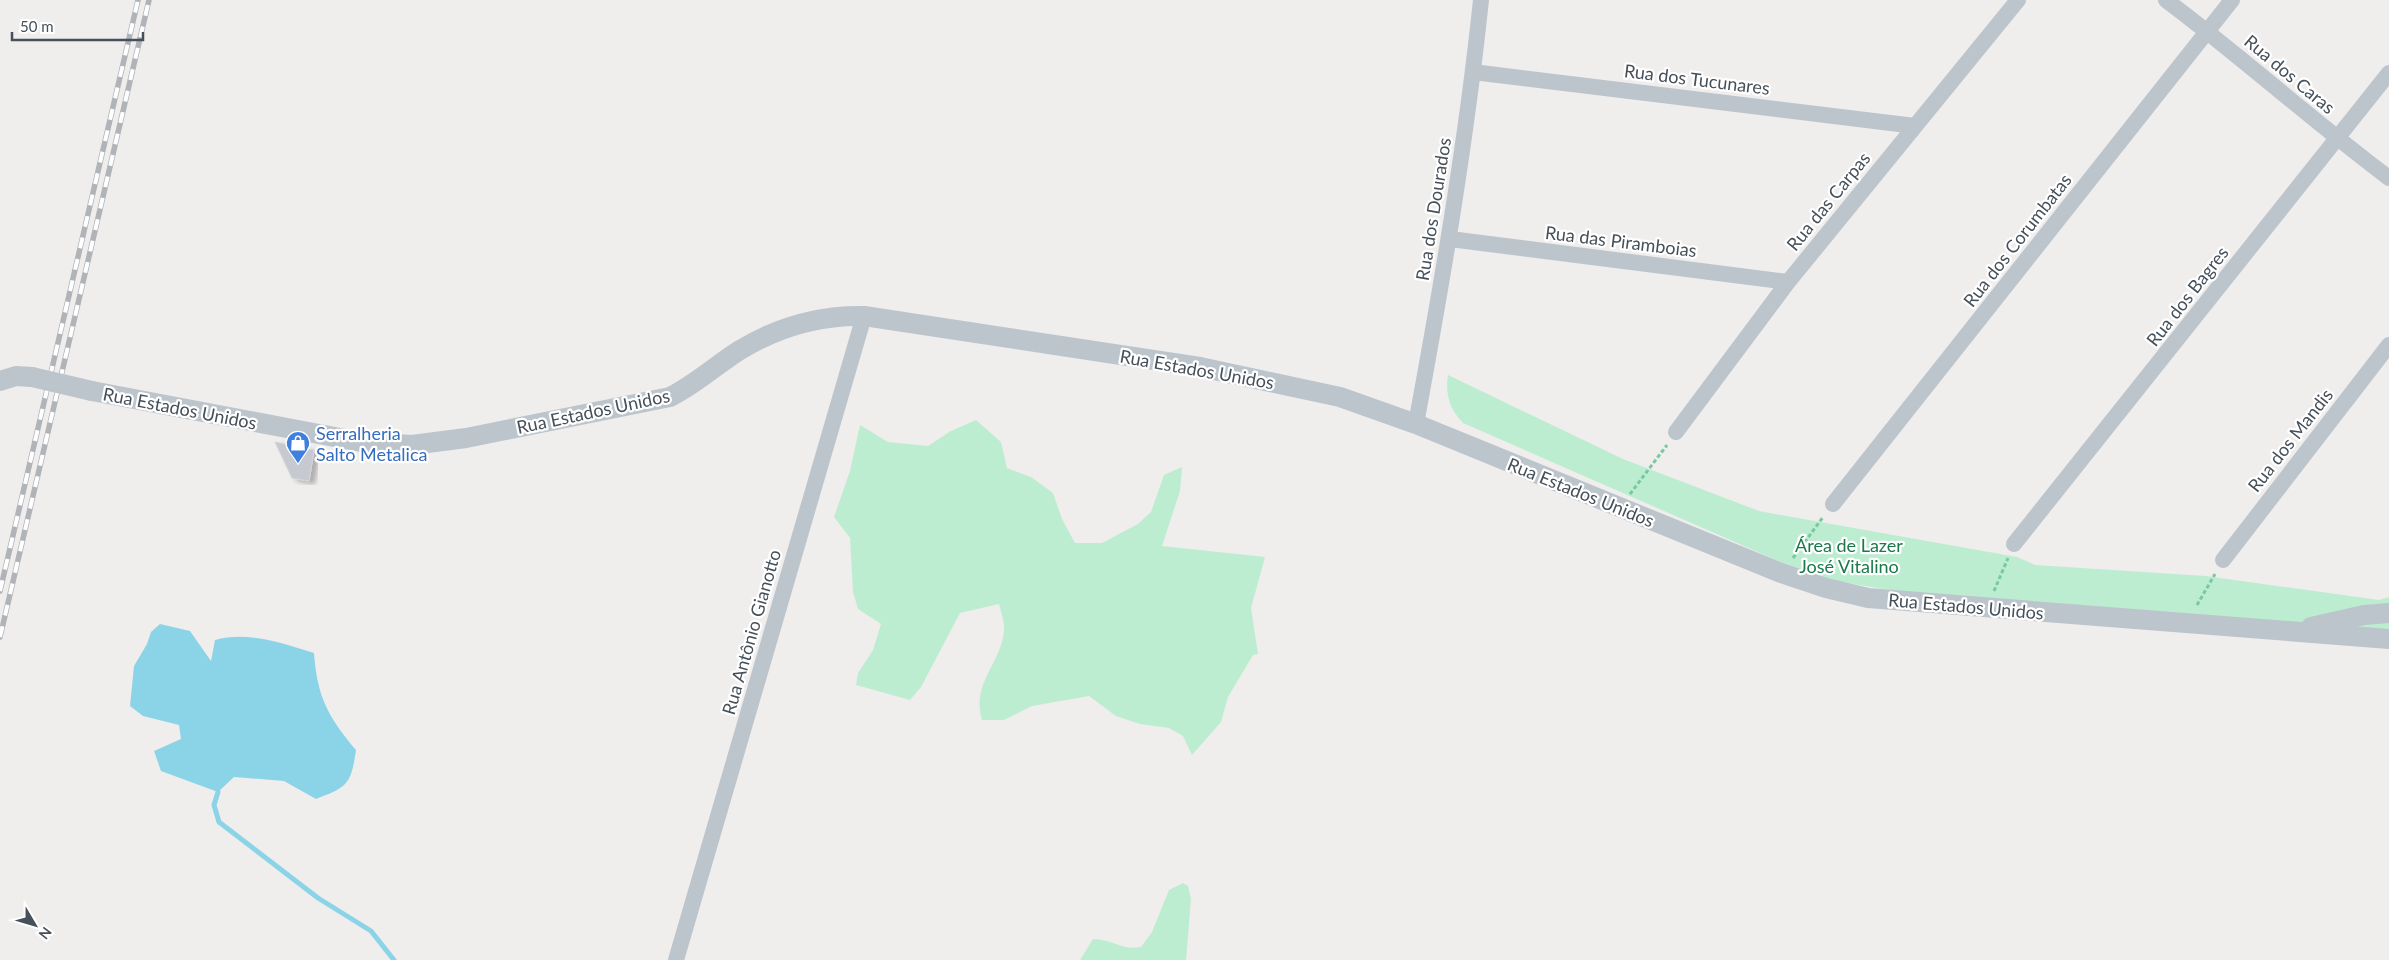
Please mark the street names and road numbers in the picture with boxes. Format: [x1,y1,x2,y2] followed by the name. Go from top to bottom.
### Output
[2240,30,2340,118] street label: Rua dos Caras
[1623,59,1771,99] street label: Rua dos Tucunares
[1411,136,1455,282] street label: Rua dos Dourados
[1782,147,1875,255] street label: Rua das Carpas
[1958,169,2076,311] street label: Rua dos Corumbatas
[1544,221,1698,261] street label: Rua das Piramboias
[2141,242,2233,350] street label: Rua dos Bagres
[1118,345,1276,393] street label: Rua Estados Unidos
[101,382,259,434] street label: Rua Estados Unidos
[514,384,672,438] street label: Rua Estados Unidos
[2243,384,2337,496] street label: Rua dos Mandis
[1505,453,1658,532] street label: Rua Estados Unidos
[717,547,785,717] street label: Rua Antônio Gianotto
[1887,588,2045,624] street label: Rua Estados Unidos

